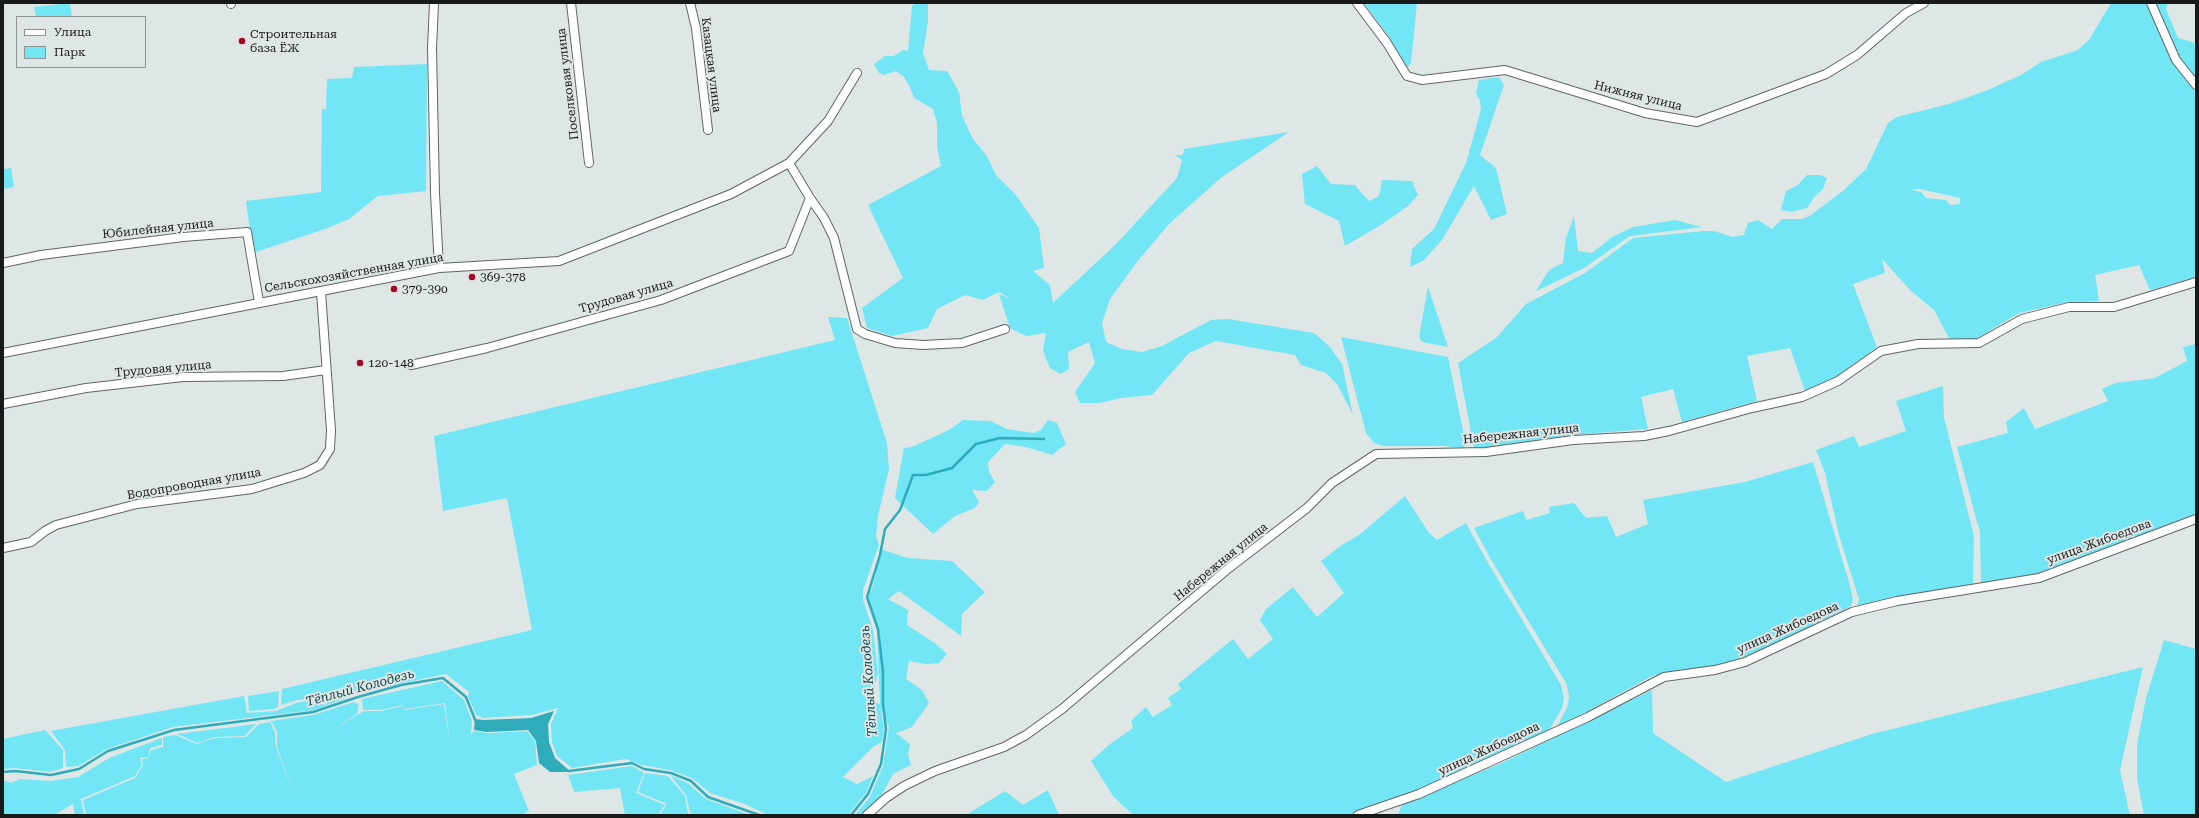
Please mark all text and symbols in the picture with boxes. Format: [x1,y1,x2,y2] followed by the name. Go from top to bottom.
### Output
[16,16,146,68] legend
[698,17,724,113] street label: Казацкая улица
[54,25,91,39] text: Улица
[250,27,337,55] place label: Строительная база ЁЖ
[554,27,582,141] street label: Поселковая улица
[237,36,247,46] marker: Строительная база ЁЖ
[54,45,86,59] text: Парк
[1593,78,1683,114] street label: Нижняя улица
[102,216,214,242] street label: Юбилейная улица
[263,250,445,296] street label: Сельскохозяйственная улица
[480,270,526,284] place label: 369-378
[467,272,477,282] marker: 369-378
[577,276,675,316] street label: Трудовая улица
[402,282,448,296] place label: 379-390
[389,284,399,294] marker: 379-390
[368,356,414,370] place label: 120-148
[114,358,212,380] street label: Трудовая улица
[355,358,365,368] marker: 120-148
[1462,421,1580,447] street label: Набережная улица
[126,465,262,503] street label: Водопроводная улица
[2045,516,2153,568] street label: улица Жибоедова
[1171,520,1271,604] street label: Набережная улица
[1735,599,1841,657] street label: улица Жибоедова
[857,625,881,737] water label: Тёплый Колодезь
[304,666,416,710] water label: Тёплый Колодезь
[1436,719,1542,779] street label: улица Жибоедова

